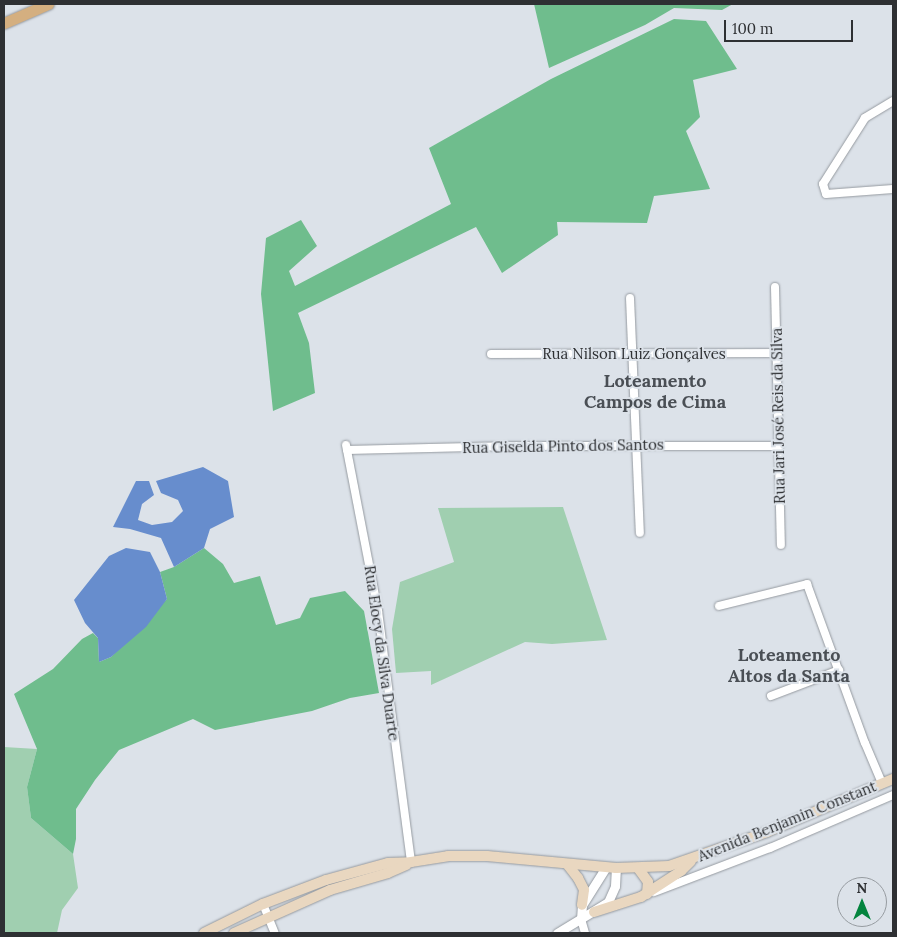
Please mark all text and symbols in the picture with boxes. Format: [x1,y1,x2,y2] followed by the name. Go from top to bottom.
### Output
[727,10,856,42] scale bar
[732,19,773,38] text: 100 m
[767,328,789,504] street label: Rua Jari José Reis da Silva
[542,345,726,363] street label: Rua Nilson Luiz Gonçalves
[584,371,726,414] district label: Loteamento Campos de Cima
[462,435,664,457] street label: Rua Giselda Pinto dos Santos
[361,564,403,742] street label: Rua Elocy da Silva Duarte
[728,645,850,688] district label: Loteamento Altos da Santa
[695,777,879,865] street label: Avenida Benjamin Constant
[837,877,887,927] north arrow
[857,879,867,897] text: N

